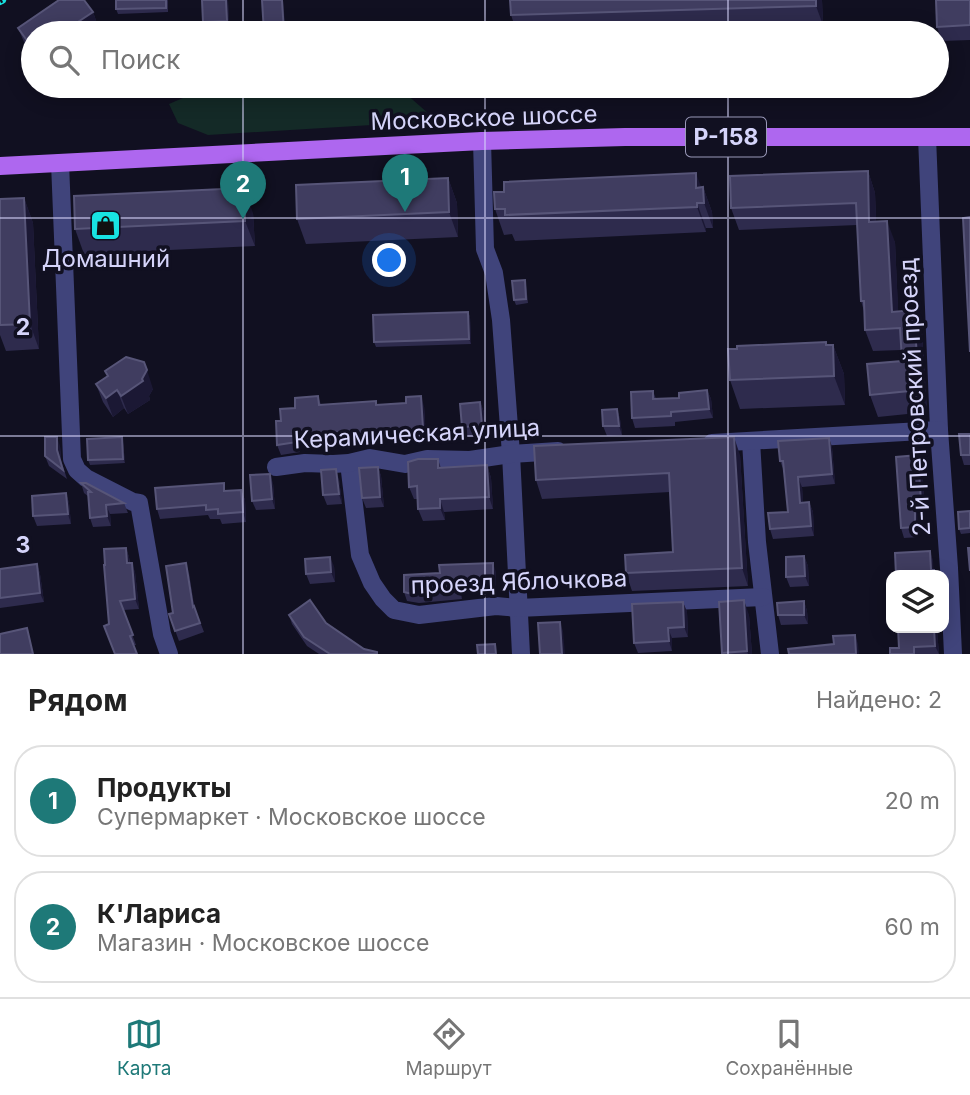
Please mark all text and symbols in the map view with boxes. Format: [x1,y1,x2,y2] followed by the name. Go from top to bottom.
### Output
[21,21,949,98] search box
[45,41,83,79] icon: search
[101,44,180,75] text: Поиск
[370,99,598,136] street label: Московское шоссе
[686,118,766,156] road number: Р-158
[382,154,428,212] pin: 1
[220,161,266,219] pin: 2
[89,208,123,242] shop icon: Домашний
[372,243,406,277] your location
[42,244,170,273] place label: Домашний
[893,257,936,537] street label: 2-й Петровский проезд
[16,313,30,341] text: 2
[293,413,541,454] street label: Керамическая улица
[16,531,30,559] text: 3
[410,563,628,600] street label: проезд Яблочкова
[886,570,949,633] map controls
[886,570,949,633] button: layers
[28,682,128,718] text: Рядом
[816,686,942,714] text: Найдено: 2
[97,772,231,803] text: Продукты
[48,787,58,815] text: 1
[885,787,940,815] text: 20 m
[97,803,486,831] text: Супермаркет · Московское шоссе
[97,898,221,929] text: К'Лариса
[46,913,60,941] text: 2
[885,913,940,941] text: 60 m
[97,929,429,957] text: Магазин · Московское шоссе
[117,1015,172,1080] tab: Карта
[405,1015,492,1080] tab: Маршрут
[725,1015,853,1080] tab: Сохранённые

